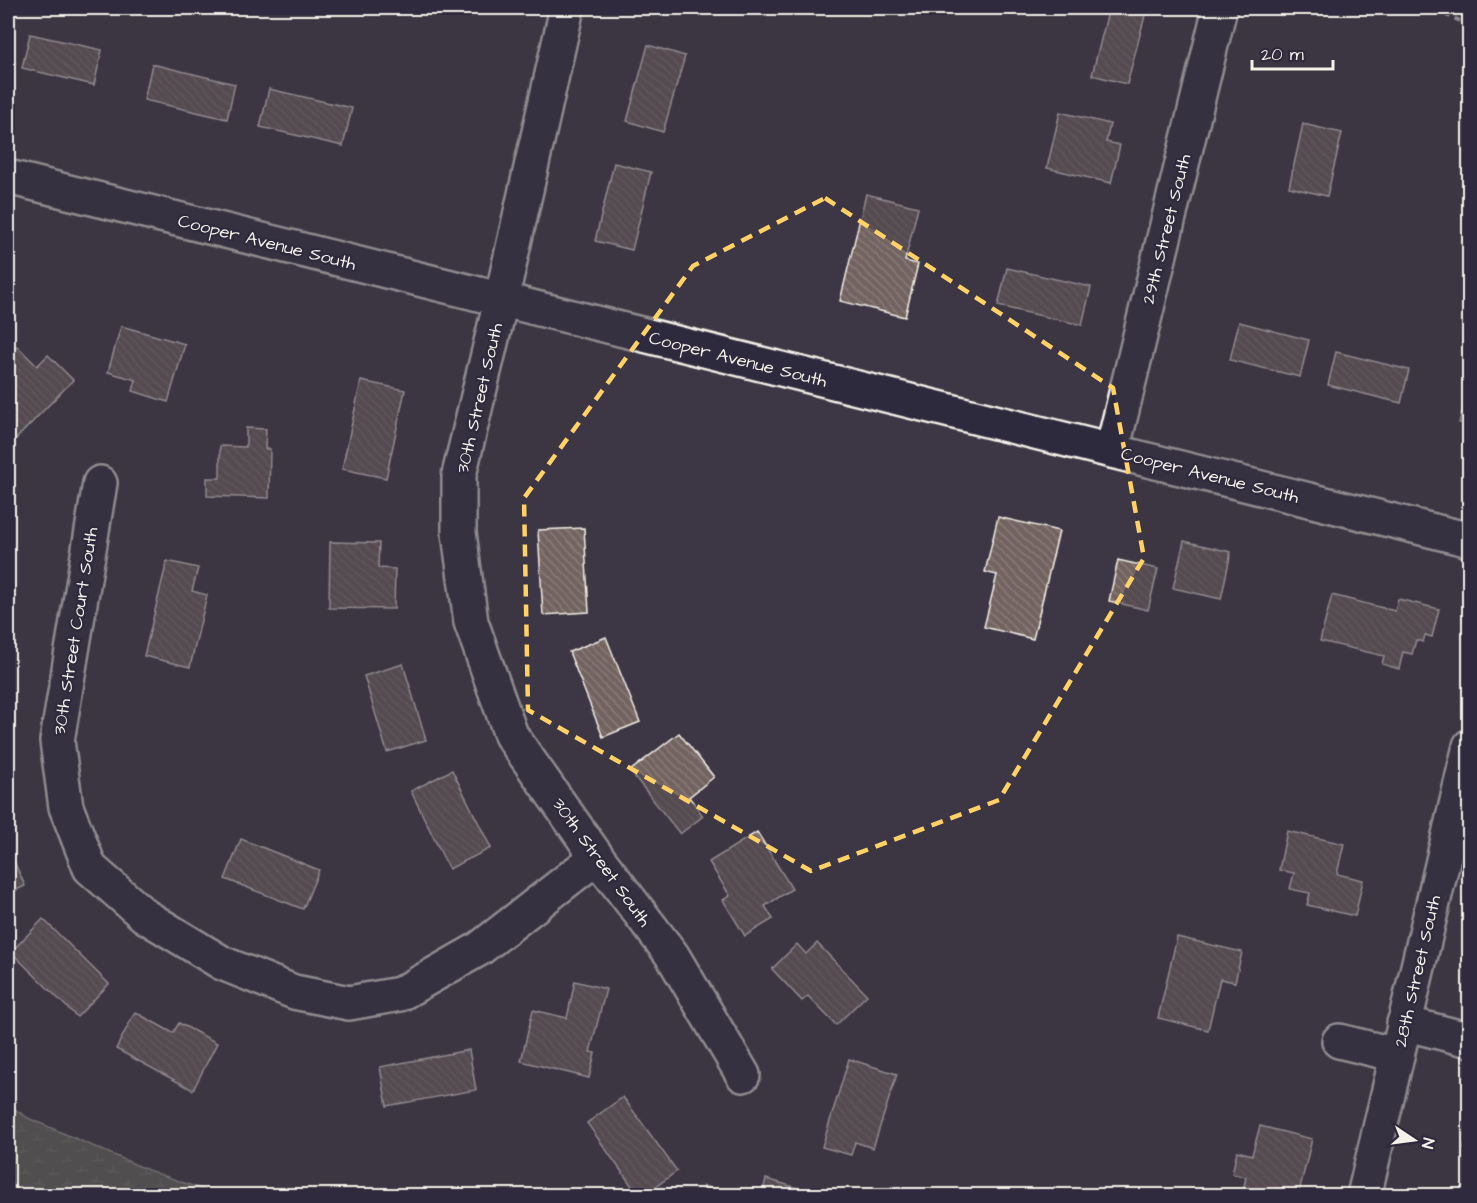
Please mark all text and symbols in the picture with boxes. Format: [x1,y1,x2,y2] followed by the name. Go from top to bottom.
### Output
[1252,33,1333,71] scale bar
[1261,42,1304,67] text: 20 m
[1136,151,1197,307] street label: 29th Street South
[175,208,359,277] street label: Cooper Avenue South
[450,320,509,476] street label: 30th Street South
[646,325,830,394] street label: Cooper Avenue South
[1118,441,1302,510] street label: Cooper Avenue South
[47,525,104,737] street label: 30th Street Court South
[546,793,657,932] street label: 30th Street South
[1388,893,1447,1050] street label: 28th Street South
[1384,1110,1444,1170] north arrow
[1416,1136,1439,1151] text: N

